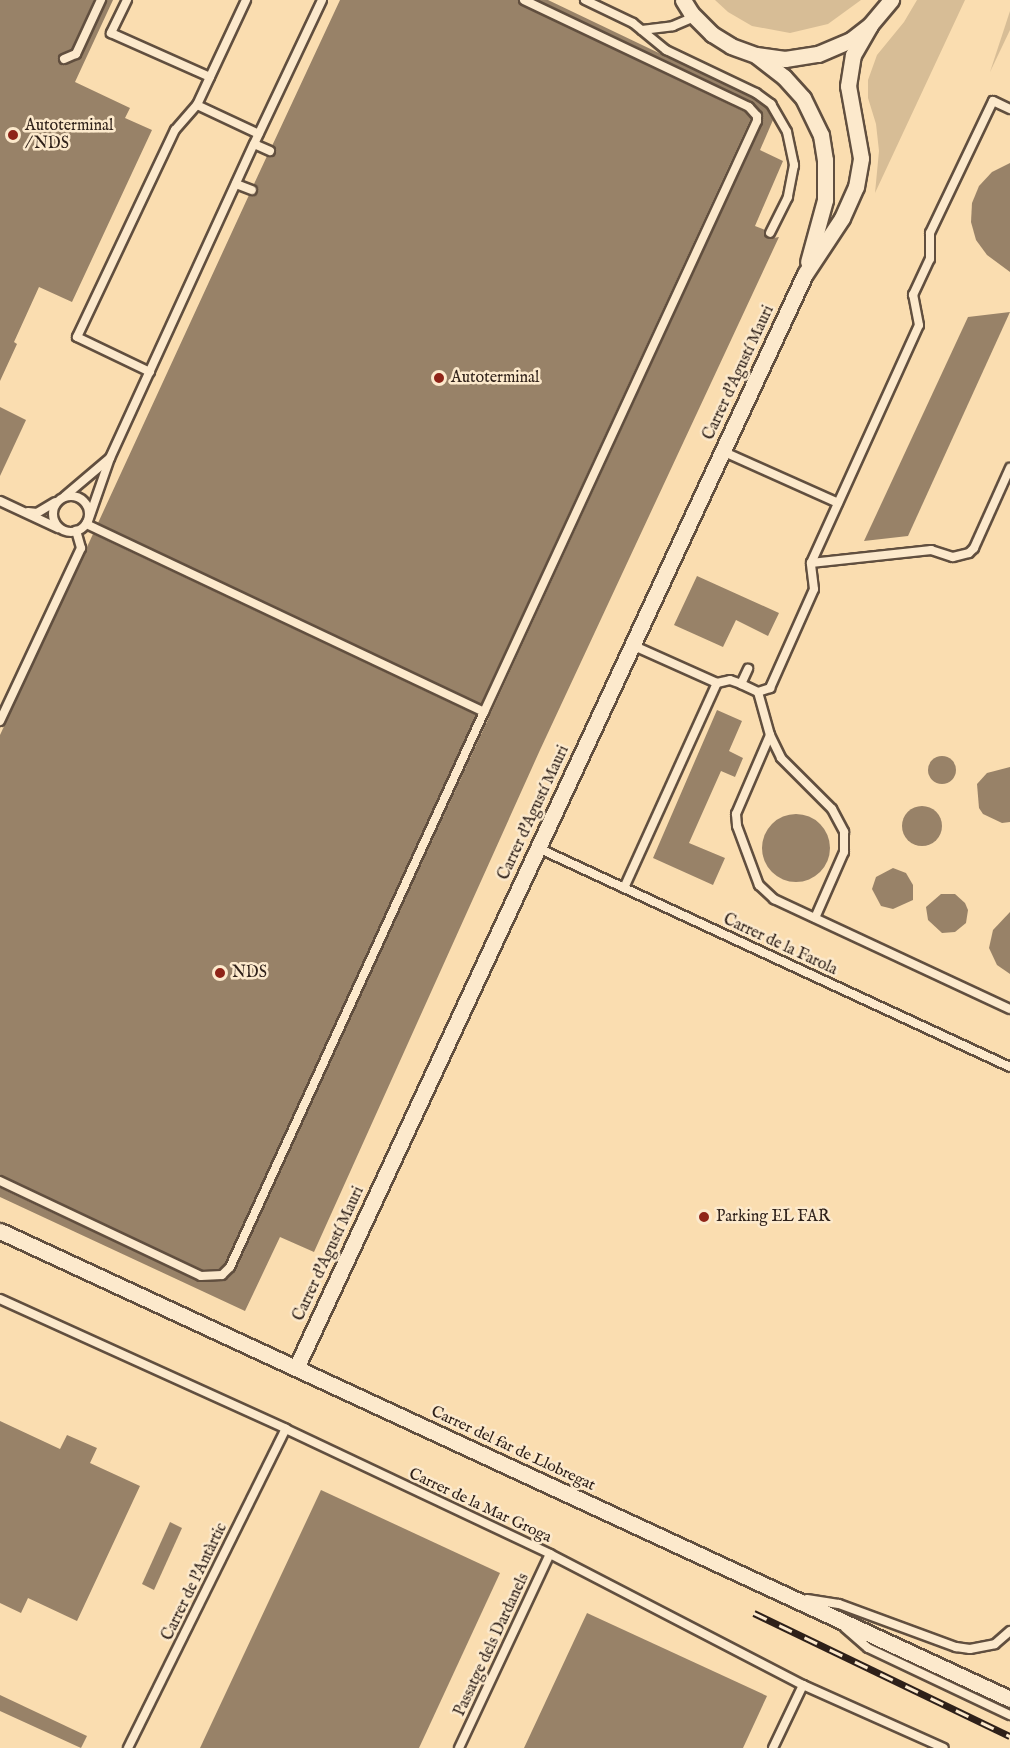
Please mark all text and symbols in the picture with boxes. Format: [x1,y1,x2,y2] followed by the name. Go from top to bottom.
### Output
[25,116,113,154] place label: Autoterminal / NDS
[6,128,20,142] marker: Autoterminal / NDS
[699,303,779,443] street label: Carrer d'Agustí Mauri
[451,368,539,388] place label: Autoterminal
[432,371,446,385] marker: Autoterminal
[494,743,574,883] street label: Carrer d'Agustí Mauri
[720,910,840,980] street label: Carrer de la Farola
[232,963,267,983] place label: NDS
[213,966,227,980] marker: NDS
[289,1184,369,1324] street label: Carrer d'Agustí Mauri
[716,1207,830,1227] place label: Parking EL FAR
[697,1210,711,1224] marker: Parking EL FAR
[428,1402,598,1496] street label: Carrer del far de Llobregat
[406,1465,554,1547] street label: Carrer de la Mar Groga
[158,1520,232,1644] street label: Carrer de l'Antàrtic
[450,1570,534,1720] street label: Passatge dels Dardanels

